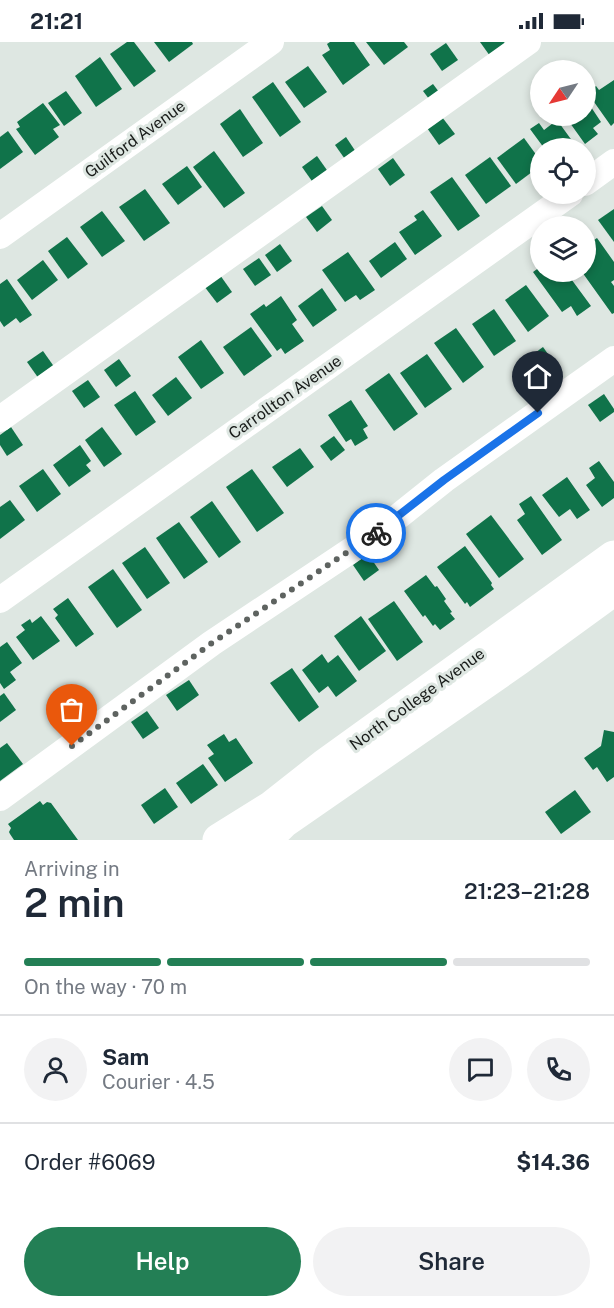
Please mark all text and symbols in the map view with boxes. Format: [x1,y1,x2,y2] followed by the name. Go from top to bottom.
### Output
[30,8,83,34] text: 21:21
[530,60,596,126] north arrow
[530,60,596,282] map controls
[81,96,189,182] street label: Guilford Avenue
[530,138,596,204] button: locate
[530,216,596,282] button: layers
[225,351,345,443] street label: Carrollton Avenue
[512,351,563,413] pin
[521,360,554,393] icon: home
[346,503,406,563] courier
[360,517,393,550] icon: bike
[346,644,488,754] street label: North College Avenue
[46,684,97,746] pin
[55,693,88,726] icon: bag
[24,857,119,881] text: Arriving in
[464,878,590,904] text: 21:23–21:28
[24,880,125,926] text: 2 min
[24,975,187,999] text: On the way · 70 m
[24,1038,87,1101] button: person
[449,1038,512,1101] button: chat
[527,1038,590,1101] button: phone
[102,1044,149,1070] text: Sam
[102,1070,215,1094] text: Courier · 4.5
[24,1149,155,1175] text: Order #6069
[516,1149,590,1175] text: $14.36
[24,1227,301,1296] button: Help
[313,1227,590,1296] button: Share

